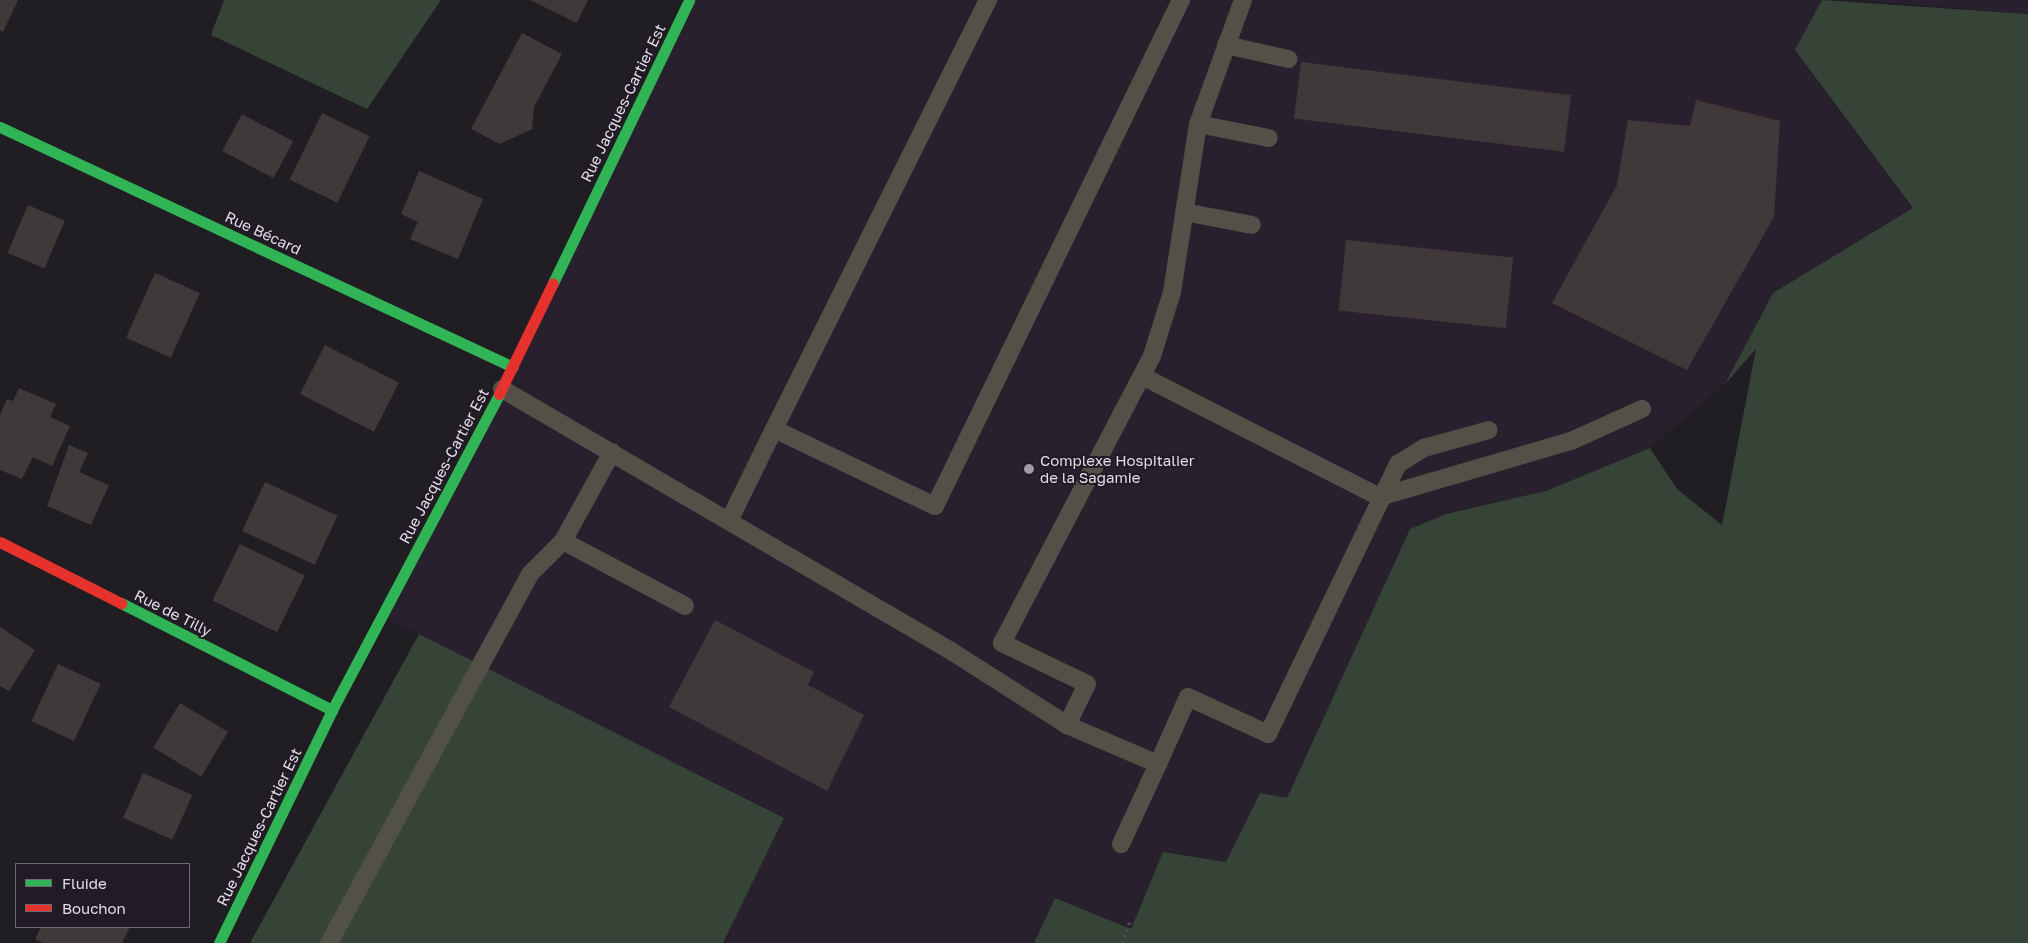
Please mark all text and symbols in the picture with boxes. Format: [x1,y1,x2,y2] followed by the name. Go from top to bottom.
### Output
[577,21,669,185] street label: Rue Jacques-Cartier Est
[222,208,304,258] street label: Rue Bécard
[395,385,493,547] street label: Rue Jacques-Cartier Est
[1040,451,1195,486] place label: Complexe Hospitalier de la Sagamie
[1022,462,1036,476] marker: Complexe Hospitalier de la Sagamie
[131,586,215,640] street label: Rue de Tilly
[213,745,305,909] street label: Rue Jacques-Cartier Est
[15,863,190,928] legend
[62,874,107,892] text: Fluide
[62,899,126,917] text: Bouchon

